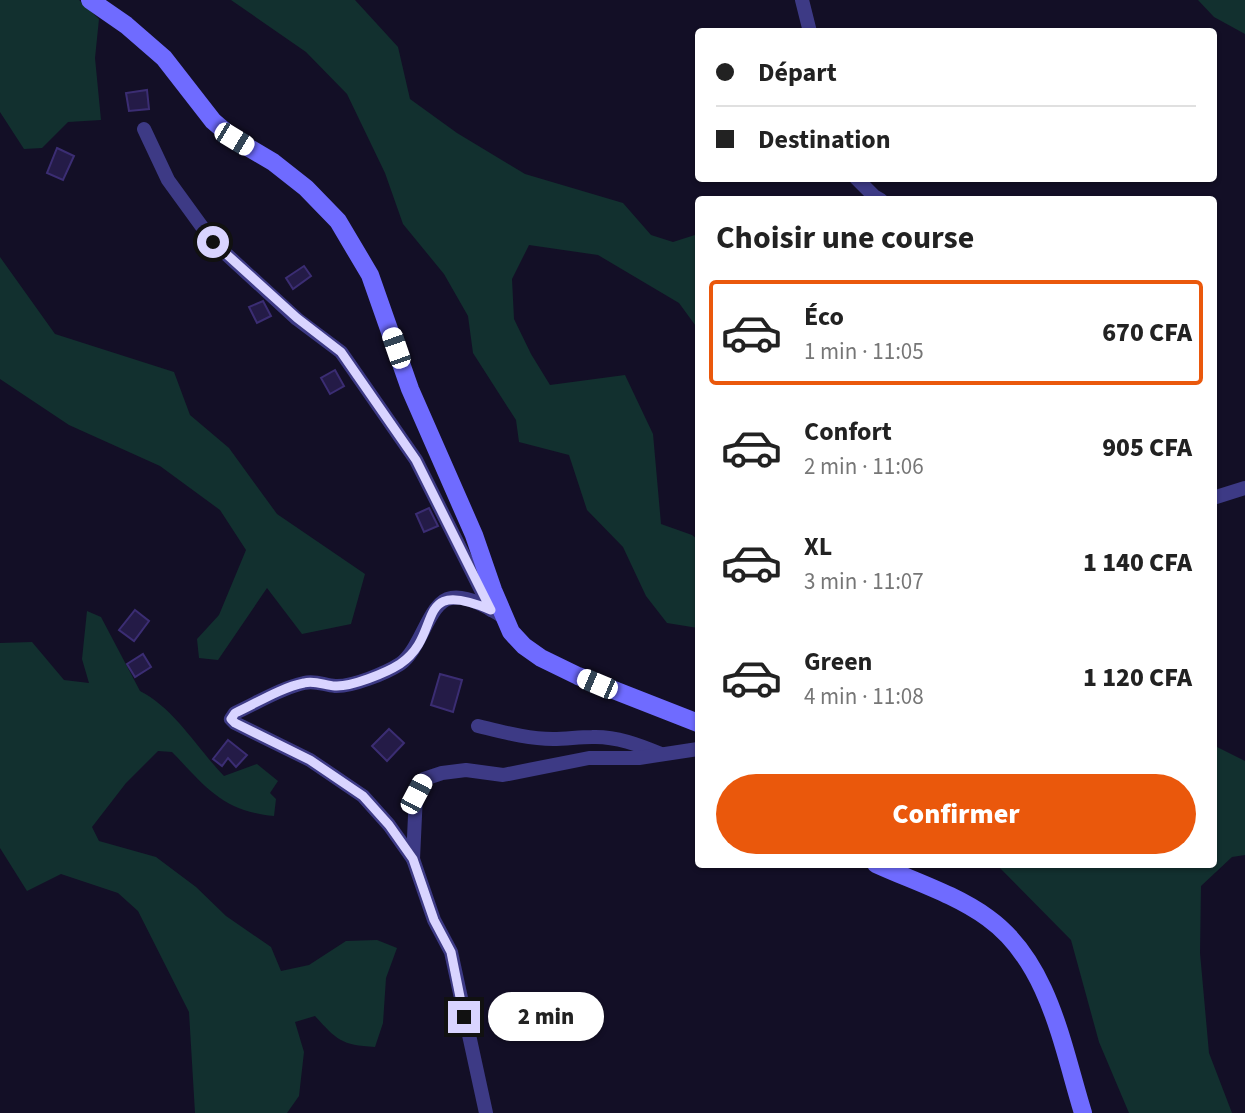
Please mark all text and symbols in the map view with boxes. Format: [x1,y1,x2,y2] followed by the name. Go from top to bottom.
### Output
[758,54,837,91] text: Départ
[211,119,258,159] car
[758,121,891,158] text: Destination
[716,215,974,261] text: Choisir une course
[197,226,229,258] route start
[804,298,844,335] text: Éco
[720,301,783,364] icon: car
[1102,314,1192,351] text: 670 CFA
[380,325,413,371] car
[804,335,924,368] text: 1 min · 11:05
[804,413,892,450] text: Confort
[720,416,783,479] icon: car
[1102,429,1192,466] text: 905 CFA
[804,450,924,483] text: 2 min · 11:06
[804,528,832,565] text: XL
[720,531,783,594] icon: car
[1083,544,1192,581] text: 1 140 CFA
[804,565,924,598] text: 3 min · 11:07
[804,643,872,680] text: Green
[720,646,783,709] icon: car
[1083,659,1192,696] text: 1 120 CFA
[574,666,621,702] car
[804,680,924,713] text: 4 min · 11:08
[397,771,436,817] car
[716,774,1196,854] button: Confirmer
[489,992,604,1042] callout: 2 min
[518,1000,574,1033] text: 2 min
[448,1001,480,1033] route end

